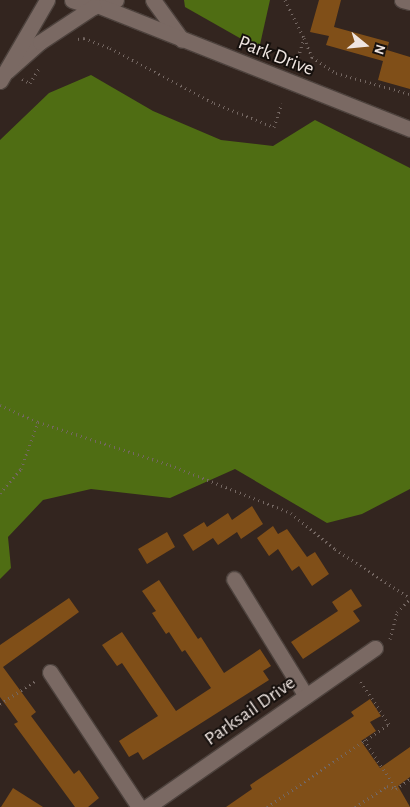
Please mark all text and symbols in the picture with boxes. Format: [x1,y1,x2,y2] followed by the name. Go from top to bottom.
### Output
[340,20,390,70] north arrow
[235,31,317,81] street label: Park Drive
[371,43,387,56] text: N
[200,671,300,751] street label: Parksail Drive

